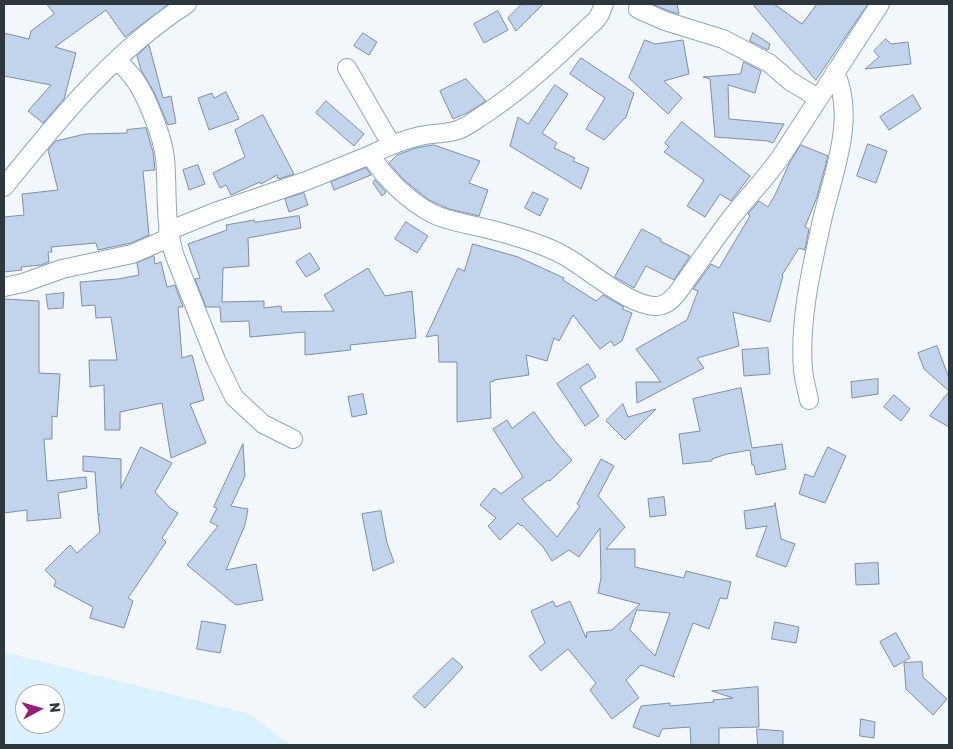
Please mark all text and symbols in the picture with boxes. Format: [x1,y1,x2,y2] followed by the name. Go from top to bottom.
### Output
[15,684,65,734] north arrow
[45,702,63,713] text: N

